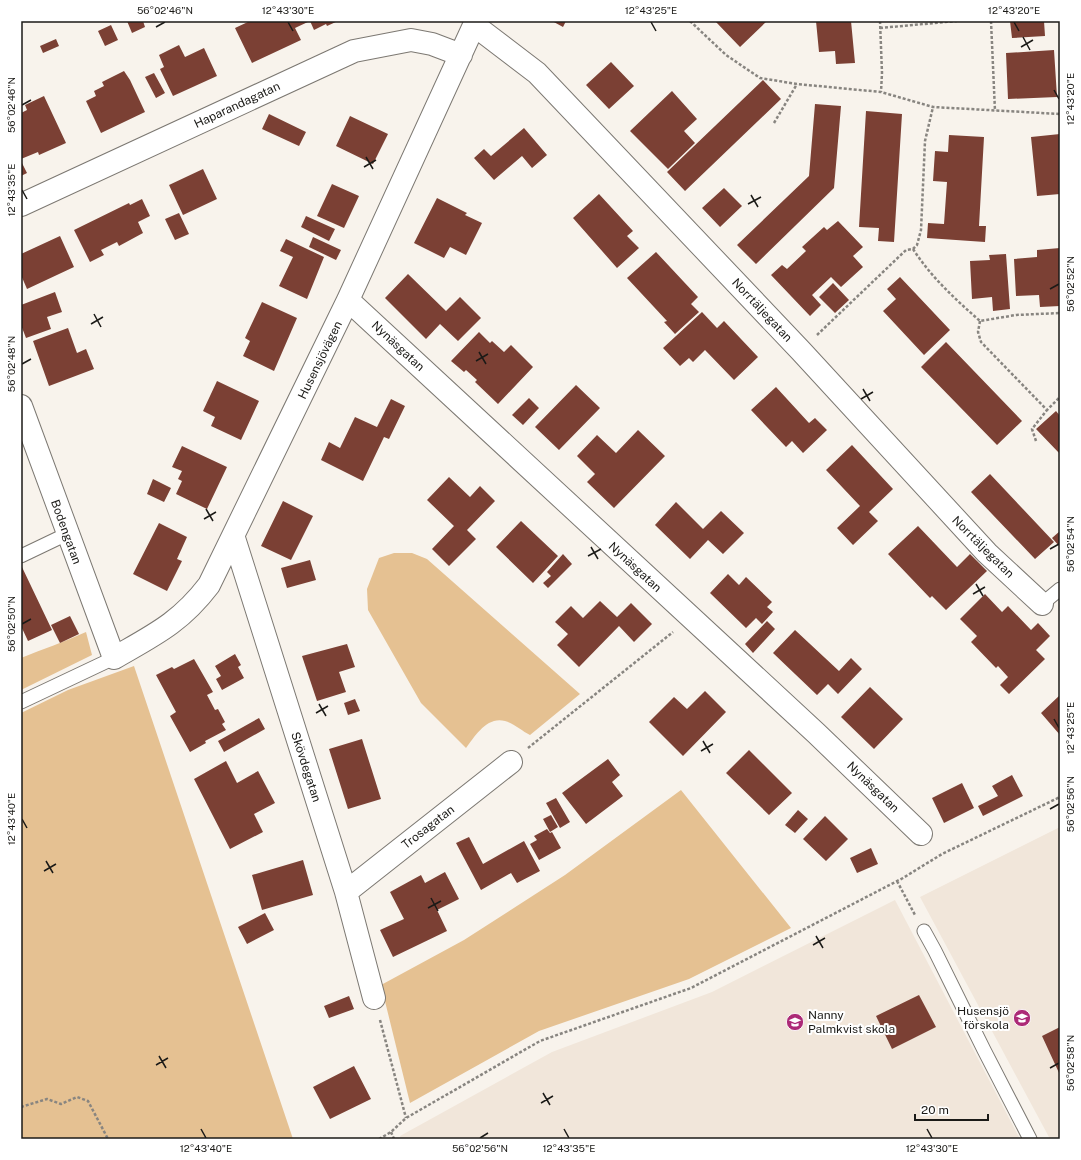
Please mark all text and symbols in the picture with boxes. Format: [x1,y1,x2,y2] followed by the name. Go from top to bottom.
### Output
[137,4,193,16] text: 56°02'46"N
[262,4,314,16] text: 12°43'30"E
[625,4,677,16] text: 12°43'25"E
[988,4,1040,16] text: 12°43'20"E
[1064,73,1076,125] text: 12°43'20"E
[5,77,17,133] text: 56°02'46"N
[192,79,282,131] street label: Haparandagatan
[5,164,17,216] text: 12°43'35"E
[1064,256,1076,312] text: 56°02'52"N
[729,275,795,345] street label: Norrtäljegatan
[369,318,427,374] street label: Nynäsgatan
[295,319,345,401] street label: Husensjövägen
[5,336,17,392] text: 56°02'48"N
[48,498,84,566] street label: Bodengatan
[949,513,1017,581] street label: Norrtäljegatan
[1064,516,1076,572] text: 56°02'54"N
[606,539,664,595] street label: Nynäsgatan
[5,596,17,652] text: 56°02'50"N
[1064,702,1076,754] text: 12°43'25"E
[288,730,324,804] street label: Skövdegatan
[844,759,902,815] street label: Nynäsgatan
[1064,776,1076,832] text: 56°02'56"N
[5,793,17,845] text: 12°43'40"E
[399,802,457,852] street label: Trosagatan
[957,1004,1009,1032] place label: Husensjö förskola
[808,1008,895,1036] place label: Nanny Palmkvist skola
[1012,1008,1032,1028] school or university icon: Husensjö förskola
[785,1012,805,1032] school or university icon: Nanny Palmkvist skola
[1064,1035,1076,1091] text: 56°02'58"N
[915,1096,988,1122] scale bar
[921,1103,949,1117] text: 20 m
[180,1142,232,1154] text: 12°43'40"E
[452,1142,508,1154] text: 56°02'56"N
[543,1142,595,1154] text: 12°43'35"E
[906,1142,958,1154] text: 12°43'30"E

